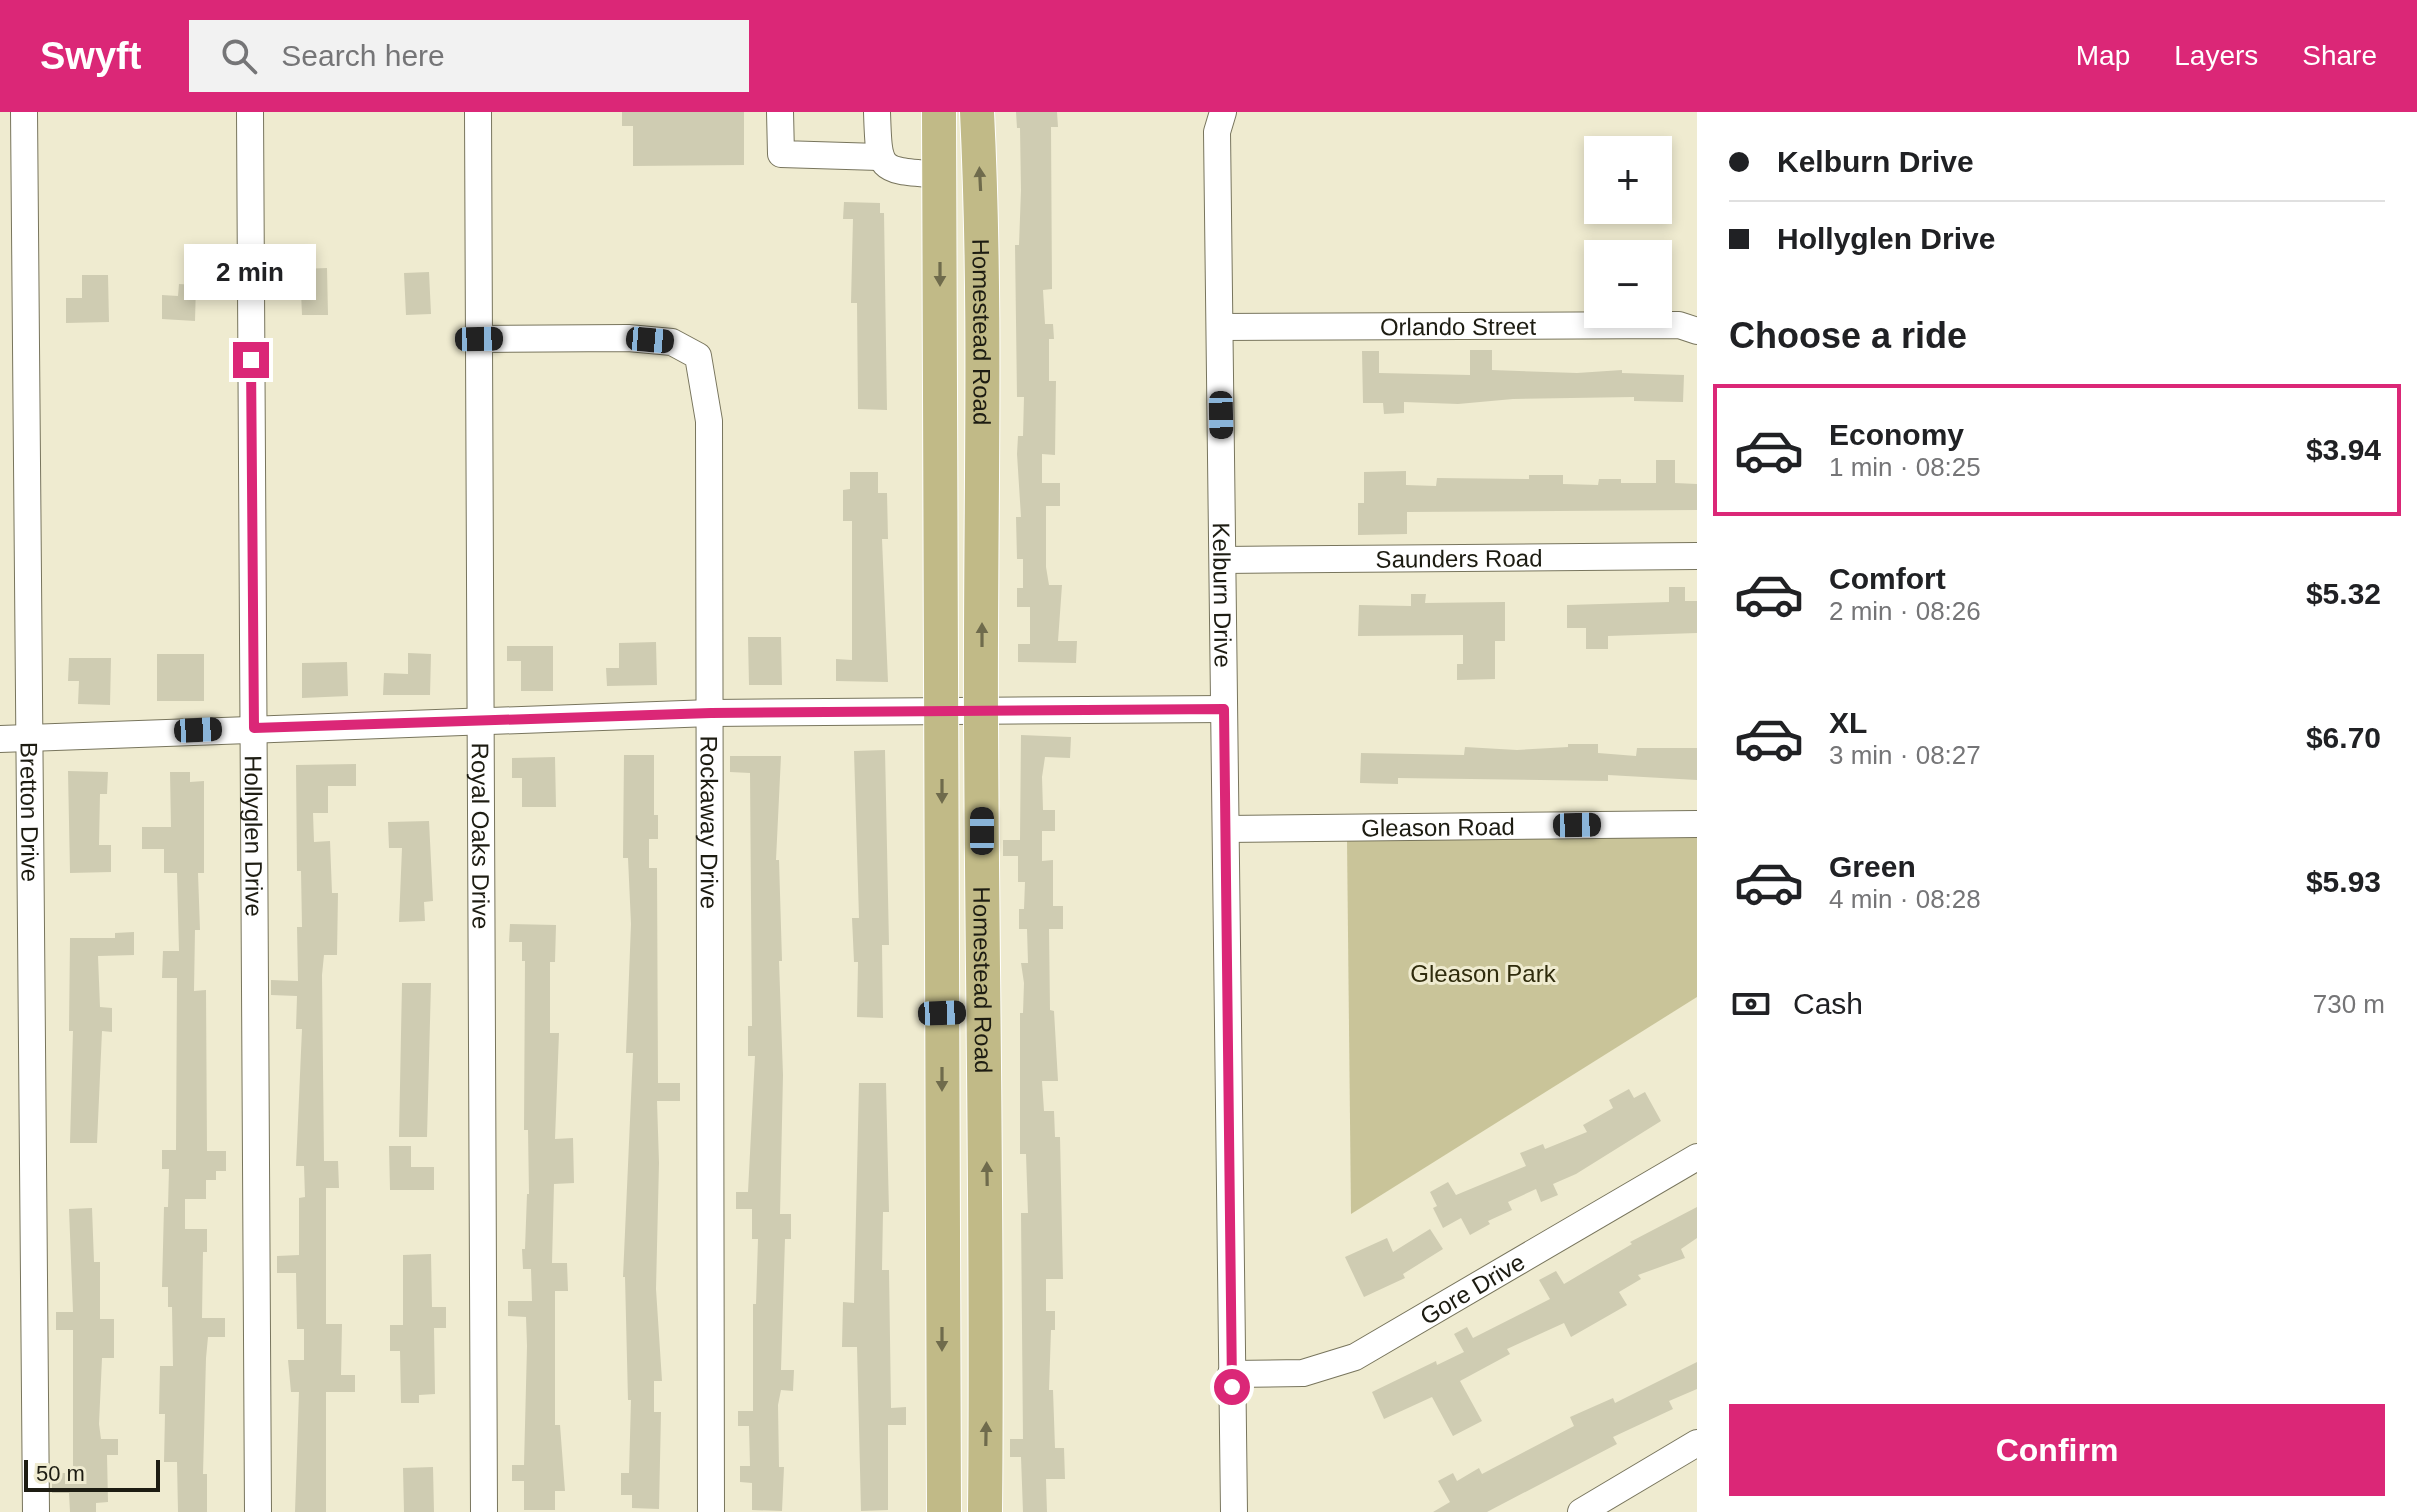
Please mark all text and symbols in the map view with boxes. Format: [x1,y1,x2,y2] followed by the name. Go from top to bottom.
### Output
[189,20,749,92] search box
[217,34,261,78] icon: search
[40,35,141,77] text: Swyft
[281,39,445,72] text: Search here
[2076,40,2130,71] text: Map
[2174,40,2258,71] text: Layers
[2302,40,2377,71] text: Share
[1584,136,1672,328] map controls
[1584,136,1672,224] button: +
[1777,145,1974,178] text: Kelburn Drive
[974,166,987,191] one-way arrow
[1777,222,1995,255] text: Hollyglen Drive
[968,238,996,425] street label: Homestead Road
[1584,240,1672,328] button: −
[185,244,317,300] callout: 2 min
[216,257,284,287] text: 2 min
[934,262,946,287] one-way arrow
[1380,312,1536,340] street label: Orlando Street
[1729,315,1967,356] text: Choose a ride
[625,326,675,354] car
[455,327,503,351] car
[233,342,269,378] route end
[1209,391,1233,439] car
[1733,414,1805,486] icon: car
[1829,418,1964,451] text: Economy
[2306,433,2381,466] text: $3.94
[1829,452,1981,482] text: 1 min · 08:25
[1208,522,1237,668] street label: Kelburn Drive
[1375,544,1543,572] street label: Saunders Road
[1733,558,1805,630] icon: car
[1829,562,1946,595] text: Comfort
[2306,577,2381,610] text: $5.32
[1829,596,1981,626] text: 2 min · 08:26
[975,622,988,647] one-way arrow
[1733,702,1805,774] icon: car
[1829,706,1867,739] text: XL
[173,717,223,743] car
[2306,721,2381,754] text: $6.70
[696,736,723,909] street label: Rockaway Drive
[1829,740,1981,770] text: 3 min · 08:27
[16,742,44,882] street label: Bretton Drive
[467,743,495,929] street label: Royal Oaks Drive
[240,755,268,917] street label: Hollyglen Drive
[936,779,948,804] one-way arrow
[970,807,994,855] car
[1361,812,1515,841] street label: Gleason Road
[1553,813,1601,837] car
[1733,846,1805,918] icon: car
[1829,850,1916,883] text: Green
[2306,865,2381,898] text: $5.93
[1829,884,1981,914] text: 4 min · 08:28
[969,886,998,1073] street label: Homestead Road
[1410,960,1557,987] park label: Gleason Park
[1729,982,1773,1026] icon: cash
[1793,987,1863,1020] text: Cash
[2313,989,2385,1019] text: 730 m
[918,1000,966,1026] car
[936,1067,948,1092] one-way arrow
[981,1161,993,1186] one-way arrow
[1415,1248,1529,1330] street label: Gore Drive
[936,1327,948,1352] one-way arrow
[1214,1369,1250,1405] route start
[1729,1404,2385,1496] button: Confirm
[980,1421,992,1446] one-way arrow
[24,1456,160,1492] scale bar
[36,1461,85,1486] text: 50 m

